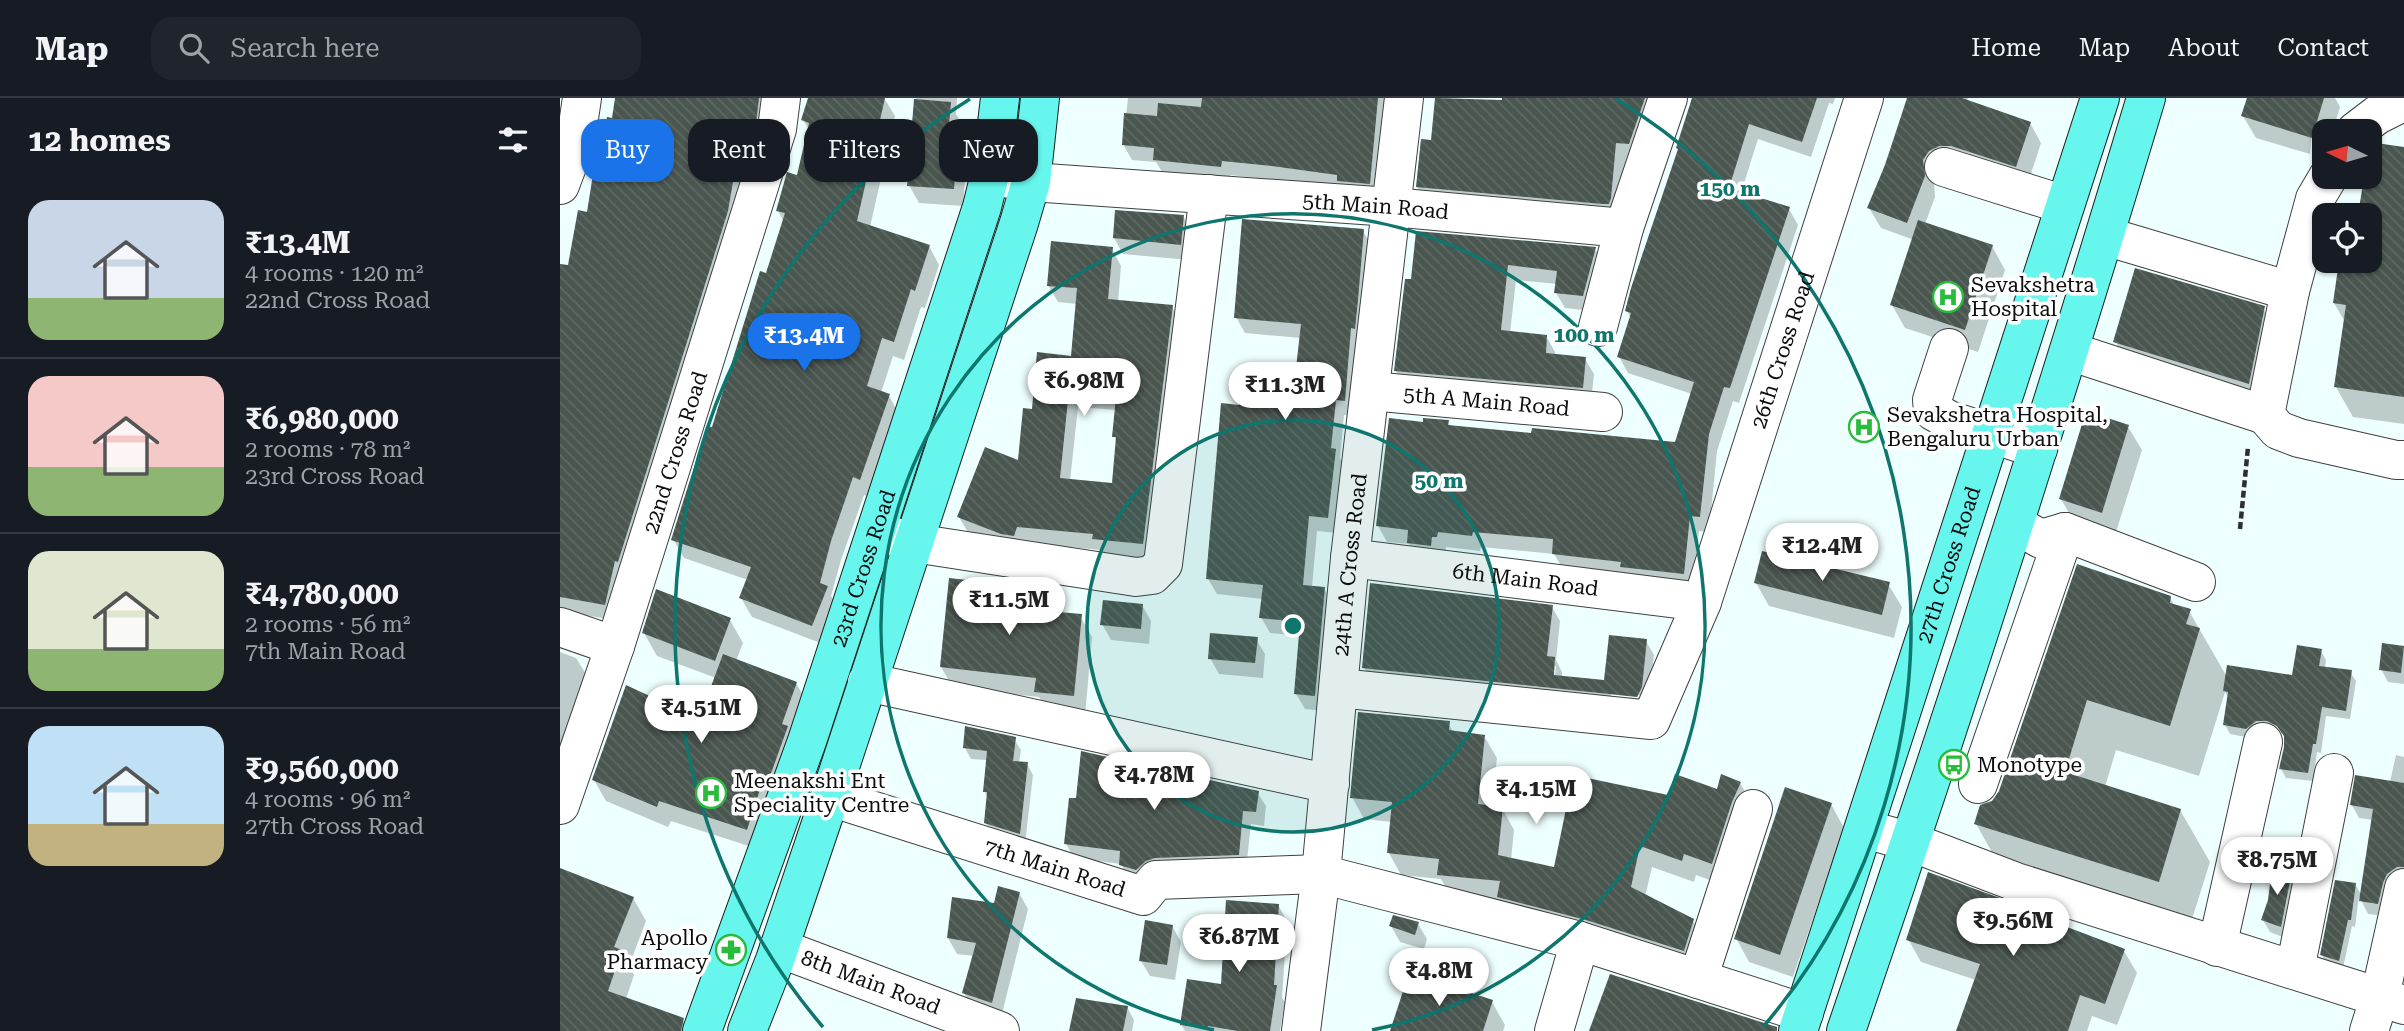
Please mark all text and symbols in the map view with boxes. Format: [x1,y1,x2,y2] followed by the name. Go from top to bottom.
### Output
[151,17,641,80] search box
[35,29,109,68] text: Map
[175,29,213,67] icon: search
[231,33,380,63] text: Search here
[1971,34,2041,62] text: Home
[2079,34,2130,62] text: Map
[2168,34,2239,62] text: About
[2277,34,2369,62] text: Contact
[581,119,674,182] chip: Buy
[688,119,790,182] chip: Rent
[804,119,925,182] chip: Filters
[939,119,1038,182] chip: New
[2312,119,2382,189] north arrow
[2312,119,2382,273] map controls
[494,121,532,159] icon: filters
[28,123,171,158] text: 12 homes
[1700,177,1760,201] text: 150 m
[1302,189,1451,224] street label: 5th Main Road
[2312,203,2382,273] button: locate
[245,225,351,260] text: ₹13.4M
[84,228,168,312] icon: home
[245,260,423,287] text: 4 rooms · 120 m²
[1747,268,1820,431] street label: 26th Cross Road
[1971,273,2095,321] place label: Sevakshetra Hospital
[1931,280,1965,314] hospital icon: Sevakshetra Hospital
[245,287,430,314] text: 22nd Cross Road
[747,314,861,373] pin: ₹13.4M
[764,322,844,349] text: ₹13.4M
[1554,323,1614,347] text: 100 m
[1027,358,1141,418] pin: ₹6.98M
[1228,362,1342,422] pin: ₹11.3M
[1044,367,1124,394] text: ₹6.98M
[639,368,713,537] street label: 22nd Cross Road
[1245,371,1325,398] text: ₹11.3M
[1402,382,1571,421] street label: 5th A Main Road
[245,401,399,436] text: ₹6,980,000
[1887,403,2108,451] place label: Sevakshetra Hospital, Bengaluru Urban
[84,404,168,488] icon: home
[1847,410,1881,444] hospital icon: Sevakshetra Hospital, Bengaluru Urban
[245,436,411,463] text: 2 rooms · 78 m²
[245,463,425,490] text: 23rd Cross Road
[1414,469,1464,493] text: 50 m
[1329,471,1372,657] street label: 24th A Cross Road
[1912,483,1986,646] street label: 27th Cross Road
[827,486,901,650] street label: 23rd Cross Road
[1765,524,1879,583] pin: ₹12.4M
[1782,532,1862,559] text: ₹12.4M
[1451,559,1601,601] street label: 6th Main Road
[245,576,399,611] text: ₹4,780,000
[952,578,1066,637] pin: ₹11.5M
[84,579,168,663] icon: home
[969,586,1049,613] text: ₹11.5M
[245,611,411,638] text: 2 rooms · 56 m²
[1281,614,1305,638] centre of rings
[245,638,406,665] text: 7th Main Road
[644,686,758,745] pin: ₹4.51M
[661,694,741,721] text: ₹4.51M
[1937,748,1971,782] bus stop icon: Monotype
[245,751,399,786] text: ₹9,560,000
[1097,752,1211,812] pin: ₹4.78M
[1977,753,2082,777] place label: Monotype
[84,754,168,838] icon: home
[1114,761,1194,788] text: ₹4.78M
[1479,766,1593,826] pin: ₹4.15M
[734,769,909,817] place label: Meenakshi Ent Speciality Centre
[1496,775,1576,802] text: ₹4.15M
[694,776,728,810] hospital icon: Meenakshi Ent Speciality Centre
[245,786,411,813] text: 4 rooms · 96 m²
[245,813,424,840] text: 27th Cross Road
[981,835,1129,902] street label: 7th Main Road
[2220,838,2334,897] pin: ₹8.75M
[2237,846,2317,873] text: ₹8.75M
[1956,898,2070,958] pin: ₹9.56M
[1973,907,2053,934] text: ₹9.56M
[1182,914,1296,974] pin: ₹6.87M
[1199,923,1279,950] text: ₹6.87M
[606,926,709,974] place label: Apollo Pharmacy
[714,933,748,967] pharmacy icon: Apollo Pharmacy
[798,945,944,1020] street label: 8th Main Road
[1390,948,1488,1008] pin: ₹4.8M
[1405,957,1473,984] text: ₹4.8M

